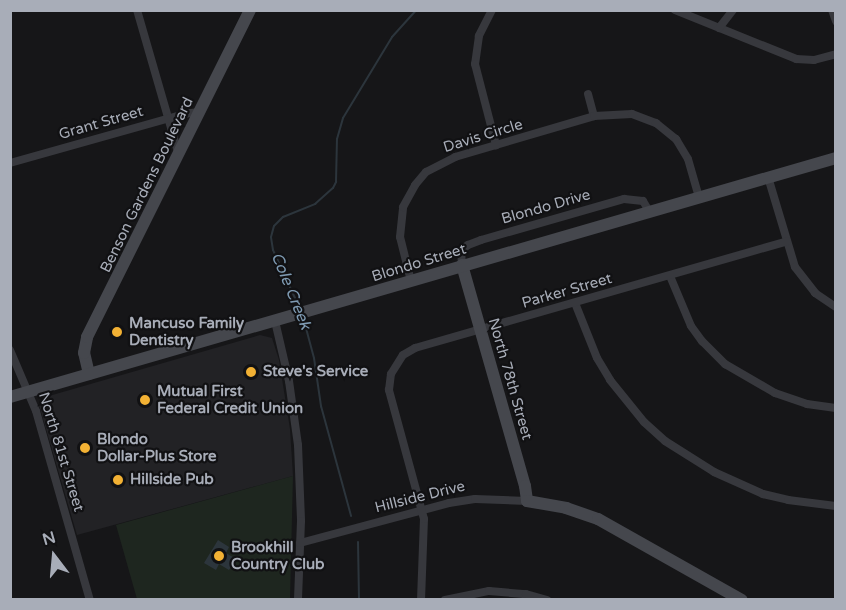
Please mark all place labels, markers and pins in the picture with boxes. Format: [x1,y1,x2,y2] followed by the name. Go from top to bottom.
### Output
[129,314,244,349] place label: Mancuso Family Dentistry
[110,325,124,339] marker: Mancuso Family Dentistry
[263,363,368,381] place label: Steve's Service
[244,365,258,379] marker: Steve's Service
[157,382,303,417] place label: Mutual First Federal Credit Union
[138,393,152,407] marker: Mutual First Federal Credit Union
[97,430,216,465] place label: Blondo Dollar-Plus Store
[78,441,92,455] marker: Blondo Dollar-Plus Store
[130,471,214,489] place label: Hillside Pub
[111,473,125,487] marker: Hillside Pub
[231,538,325,573] place label: Brookhill Country Club
[212,549,226,563] marker: Brookhill Country Club

